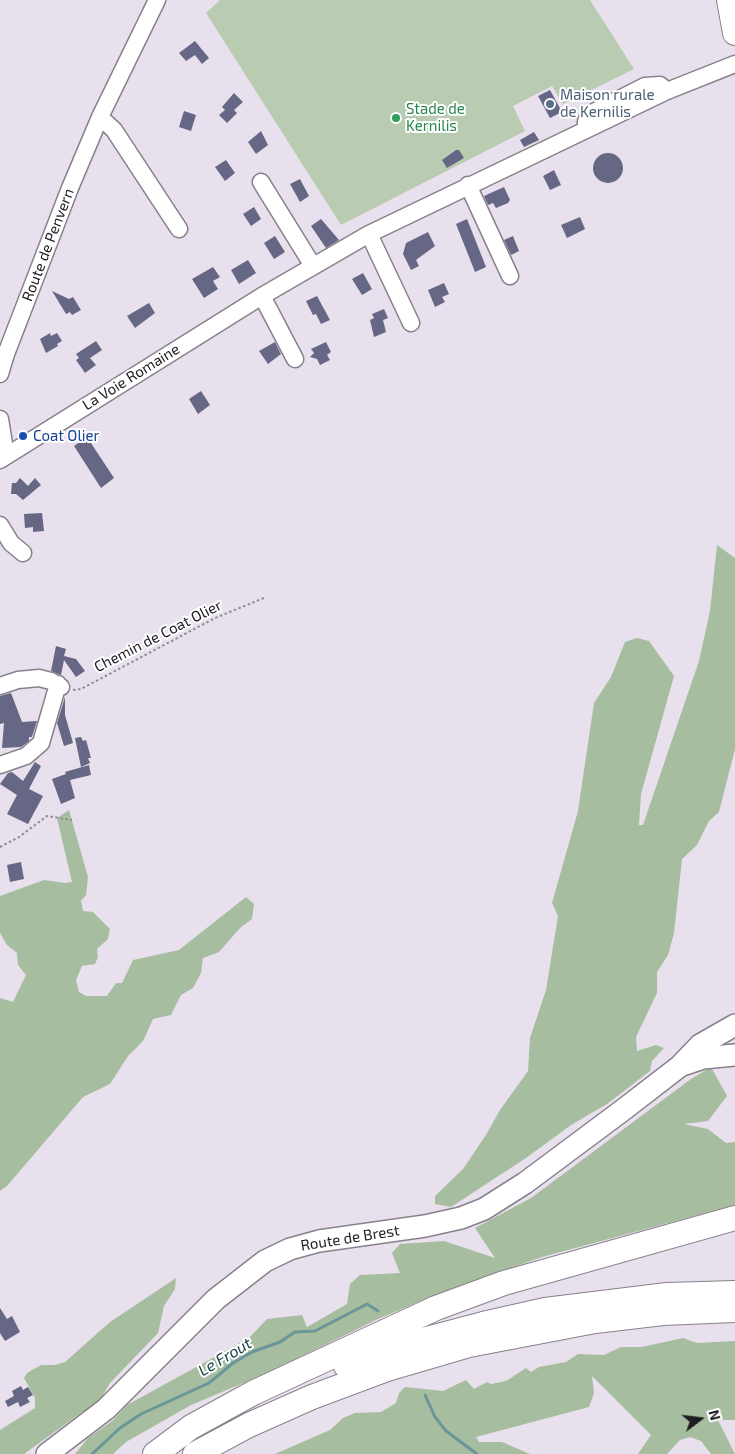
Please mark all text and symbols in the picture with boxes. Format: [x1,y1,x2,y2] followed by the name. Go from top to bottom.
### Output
[560,86,655,121] place label: Maison rurale de Kernilis
[544,98,556,110] marker: Maison rurale de Kernilis
[406,100,465,135] place label: Stade de Kernilis
[390,112,402,124] marker: Stade de Kernilis
[18,186,78,304] street label: Route de Penvern
[79,340,183,414] street label: La Voie Romaine
[33,427,100,445] place label: Coat Olier
[17,430,29,442] marker: Coat Olier
[91,596,225,676] street label: Chemin de Coat Olier
[299,1221,401,1255] street label: Route de Brest
[195,1334,255,1380] water label: Le Frout
[675,1394,725,1444] north arrow
[705,1408,724,1422] text: N

